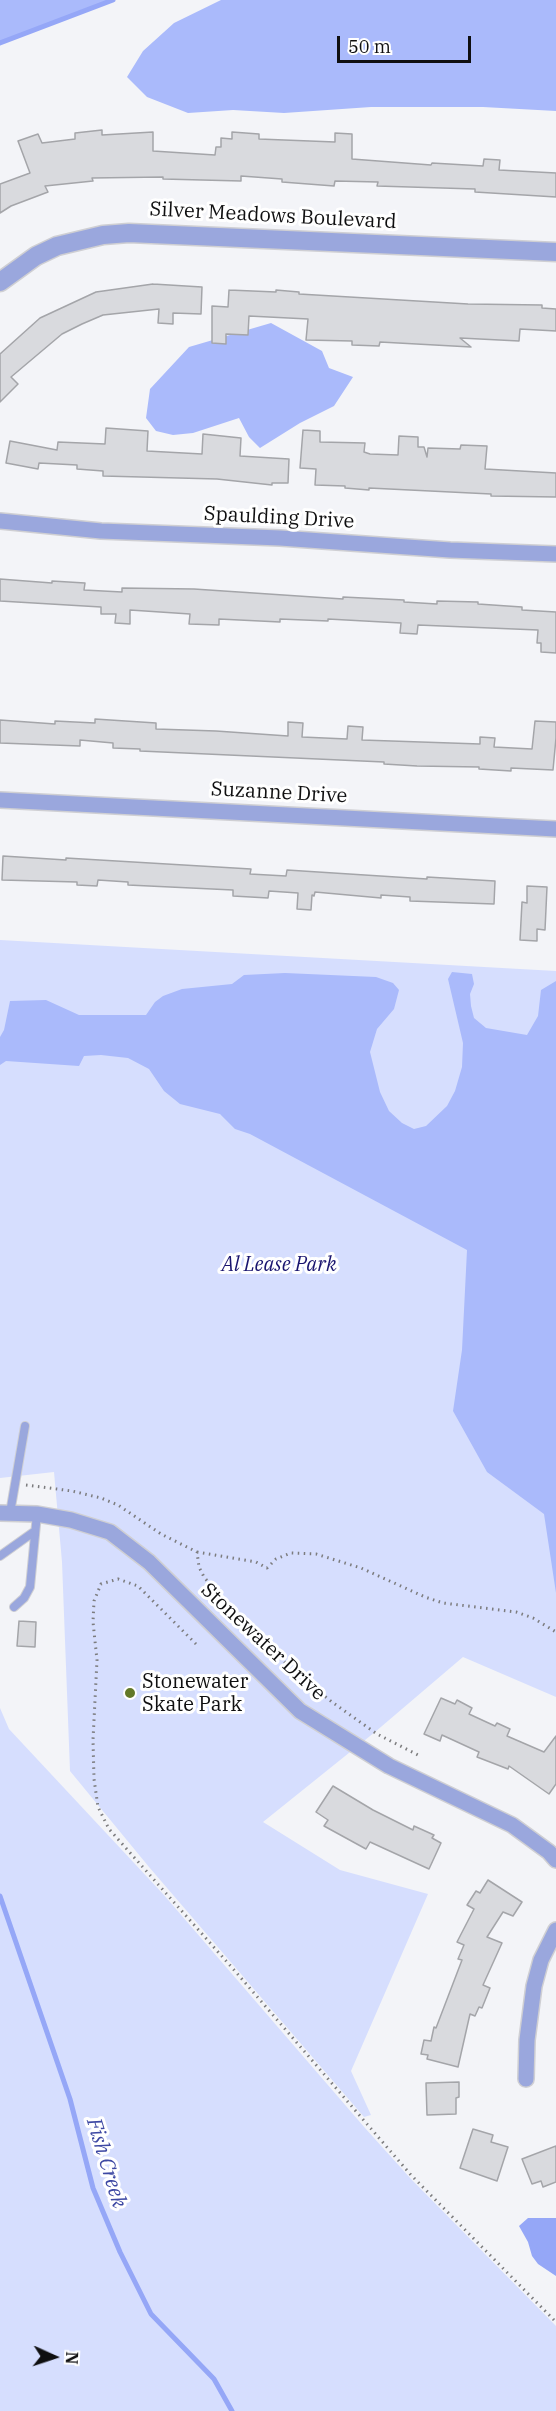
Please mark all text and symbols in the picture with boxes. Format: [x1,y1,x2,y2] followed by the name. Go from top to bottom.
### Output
[340,24,474,62] scale bar
[348,35,391,58] text: 50 m
[149,198,397,234] street label: Silver Meadows Boulevard
[203,502,355,534] street label: Spaulding Drive
[210,777,348,809] street label: Suzanne Drive
[221,1253,337,1277] park label: Al Lease Park
[196,1578,330,1706] street label: Stonewater Drive
[142,1670,248,1717] place label: Stonewater Skate Park
[123,1686,137,1700] marker: Stonewater Skate Park
[80,2115,132,2211] water label: Fish Creek
[24,2327,84,2387] north arrow
[62,2351,82,2365] text: N

